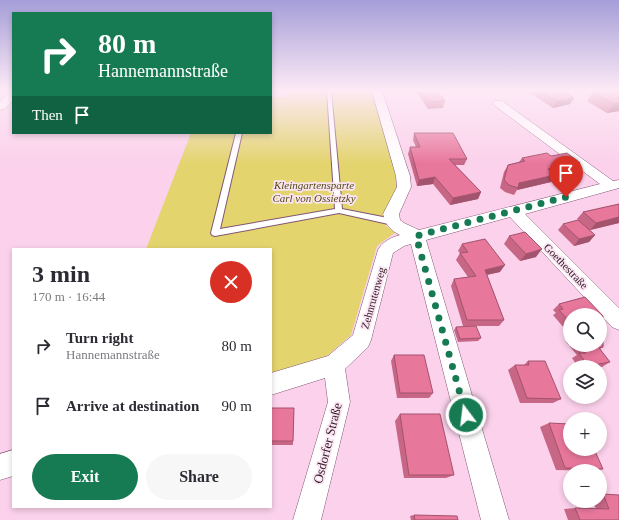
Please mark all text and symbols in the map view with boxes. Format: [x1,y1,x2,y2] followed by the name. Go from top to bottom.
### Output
[32,28,84,80] icon: right
[98,28,156,59] text: 80 m
[98,61,228,81] text: Hannemannstraße
[71,104,93,126] icon: arrive
[32,107,63,123] text: Then
[549,156,583,197] pin
[555,162,577,184] icon: arrive
[272,179,356,204] park label: Kleingartensparte Carl von Ossietzky
[542,241,591,291] street label: Goethestraße
[32,261,90,287] text: 3 min
[210,261,252,303] button: close
[358,265,388,330] street label: Zehnrutenweg
[32,289,105,304] text: 170 m · 16:44
[563,308,607,508] map controls
[563,308,607,352] button: search
[66,330,133,346] text: Turn right
[32,335,54,357] icon: right
[222,338,252,354] text: 80 m
[66,347,160,362] text: Hannemannstraße
[563,360,607,404] button: layers
[445,394,487,436] position arrow
[32,395,54,417] icon: arrive
[66,398,199,414] text: Arrive at destination
[222,398,252,414] text: 90 m
[310,401,345,485] street label: Osdorfer Straße
[563,412,607,456] button: +
[32,454,138,500] button: Exit
[146,454,252,500] button: Share
[563,464,607,508] button: −

